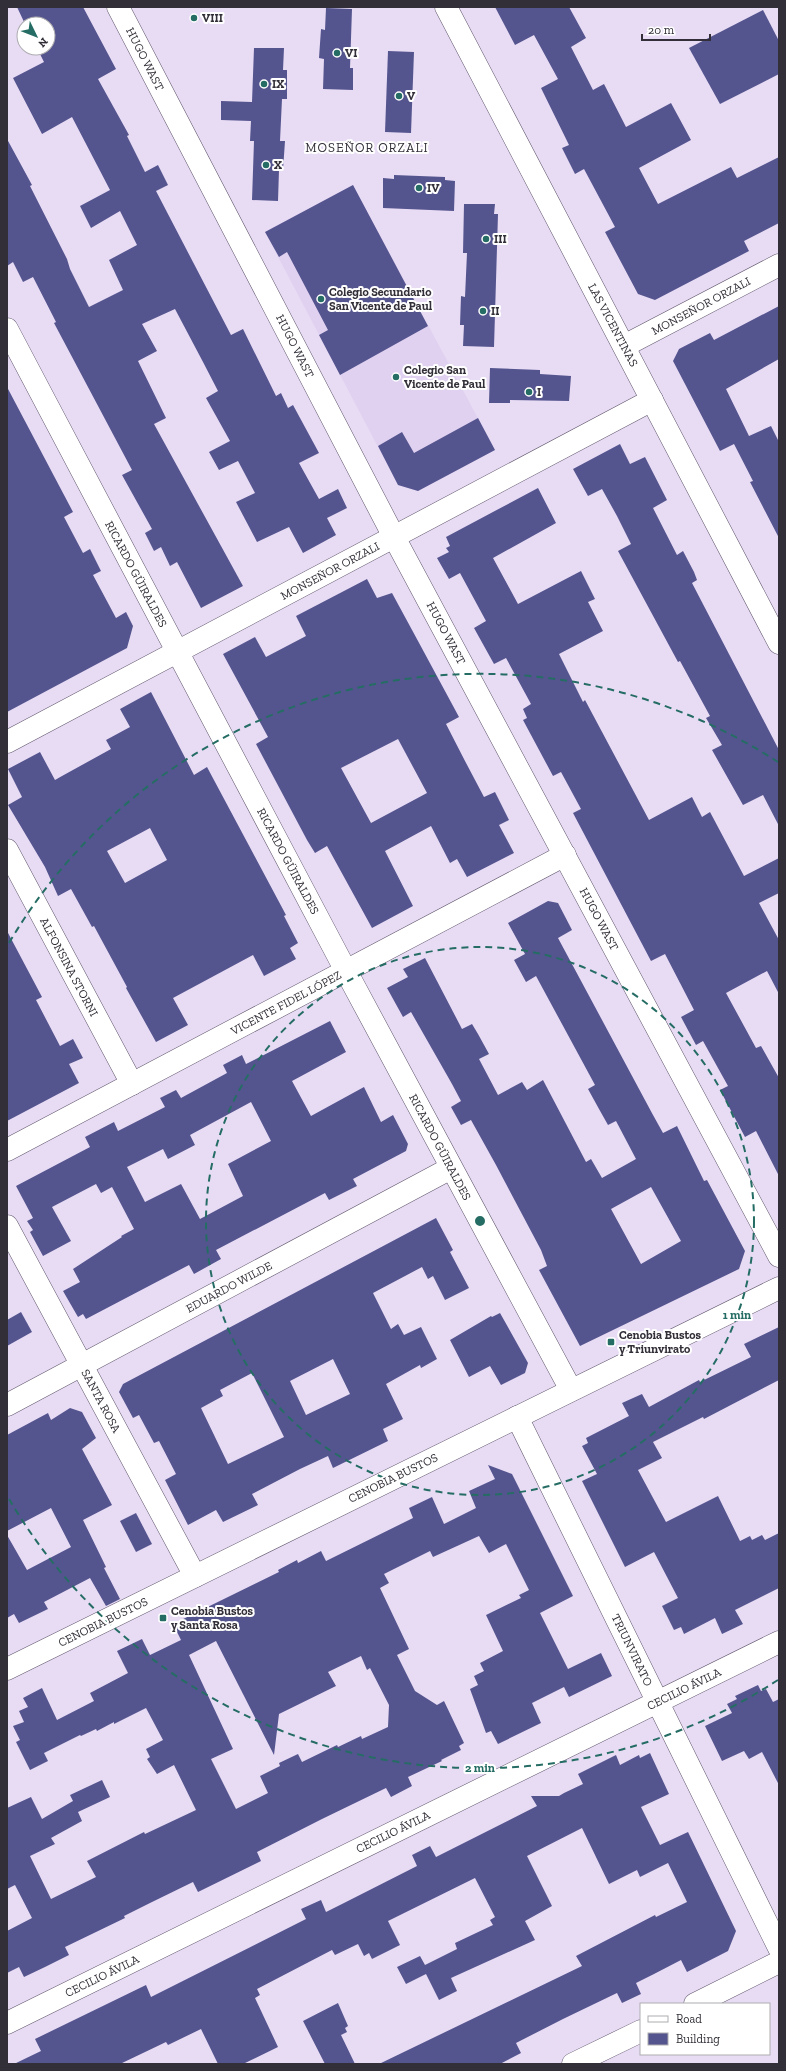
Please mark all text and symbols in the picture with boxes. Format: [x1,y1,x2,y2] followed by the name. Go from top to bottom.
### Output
[202,11,223,25] place label: VIII
[189,13,199,23] marker: VIII
[16,16,56,56] north arrow
[642,16,710,42] scale bar
[648,23,675,37] text: 20 m
[123,25,167,93] street label: HUGO WAST
[35,35,51,50] text: N
[345,46,357,60] place label: VI
[332,48,342,58] marker: VI
[272,77,284,91] place label: IX
[259,79,269,89] marker: IX
[407,89,416,103] place label: V
[394,91,404,101] marker: V
[305,140,429,155] district label: MOSEÑOR ORZALI
[274,158,282,172] place label: X
[261,160,271,170] marker: X
[427,181,440,195] place label: IV
[414,183,424,193] marker: IV
[494,232,507,246] place label: III
[481,234,491,244] marker: III
[649,274,753,338] street label: MONSEÑOR ORZALI
[585,281,641,369] street label: LAS VICENTINAS
[329,285,433,313] place label: Colegio Secundario San Vicente de Paul
[316,294,326,304] marker: Colegio Secundario San Vicente de Paul
[491,304,499,318] place label: II
[478,306,488,316] marker: II
[273,312,317,380] street label: HUGO WAST
[404,363,486,391] place label: Colegio San Vicente de Paul
[391,372,401,382] marker: Colegio San Vicente de Paul
[537,385,541,399] place label: I
[524,387,534,397] marker: I
[102,519,170,629] street label: RICARDO GÜIRALDES
[278,539,382,603] street label: MONSEÑOR ORZALI
[424,599,469,667] street label: HUGO WAST
[254,806,322,916] street label: RICARDO GÜIRALDES
[577,885,622,953] street label: HUGO WAST
[37,915,101,1019] street label: ALFONSINA STORNI
[227,967,344,1039] street label: VICENTE FIDEL LÓPEZ
[406,1092,474,1202] street label: RICARDO GÜIRALDES
[473,1214,487,1228] centre of rings
[184,1258,274,1316] street label: EDUARDO WILDE
[723,1308,751,1322] text: 1 min
[619,1328,701,1356] place label: Cenobia Bustos y Triunvirato
[606,1337,616,1347] marker: Cenobia Bustos y Triunvirato
[78,1367,124,1435] street label: SANTA ROSA
[346,1450,440,1506] street label: CENOBIA BUSTOS
[56,1594,150,1650] street label: CENOBIA BUSTOS
[171,1604,253,1632] place label: Cenobia Bustos y Santa Rosa
[609,1612,656,1689] street label: TRIUNVIRATO
[158,1613,168,1623] marker: Cenobia Bustos y Santa Rosa
[644,1664,724,1713] street label: CECILIO ÁVILA
[465,1761,495,1775] text: 2 min
[353,1807,433,1856] street label: CECILIO ÁVILA
[62,1951,142,2000] street label: CECILIO ÁVILA
[640,2003,770,2055] legend
[676,2012,702,2026] text: Road
[676,2032,720,2046] text: Building

